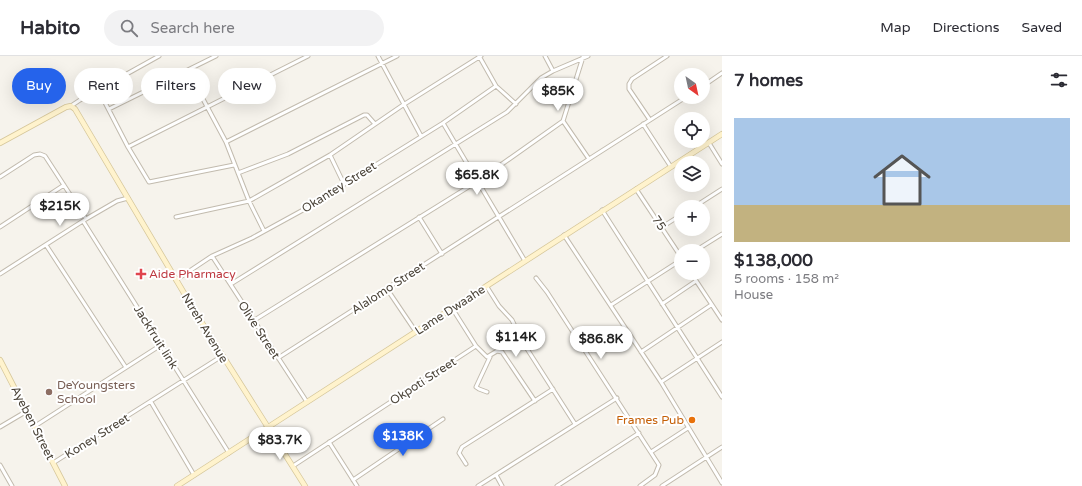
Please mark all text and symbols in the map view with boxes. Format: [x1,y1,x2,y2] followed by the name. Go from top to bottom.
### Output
[104,10,384,46] search box
[20,17,80,39] text: Habito
[118,17,140,39] icon: search
[150,19,235,37] text: Search here
[880,19,911,36] text: Map
[933,19,1000,36] text: Directions
[1022,19,1062,36] text: Saved
[12,68,66,104] chip: Buy
[74,68,133,104] chip: Rent
[141,68,210,104] chip: Filters
[218,68,276,104] chip: New
[674,68,710,104] north arrow
[674,68,710,280] map controls
[1048,69,1070,91] icon: filters
[734,70,803,91] text: 7 homes
[534,78,582,112] pin: $85K
[541,83,575,99] text: $85K
[674,112,710,148] button: locate
[866,144,938,216] icon: home
[674,156,710,192] button: layers
[299,158,379,215] street label: Okantey Street
[444,162,510,196] pin: $65.8K
[455,167,499,183] text: $65.8K
[32,193,88,227] pin: $215K
[39,198,81,214] text: $215K
[674,200,710,236] button: +
[649,213,669,233] street label: 75
[674,244,710,280] button: −
[734,250,813,271] text: $138,000
[349,259,428,317] street label: Alalomo Street
[149,267,236,281] place label: Aide Pharmacy
[136,269,146,279] marker: Aide Pharmacy
[734,271,839,287] text: 5 rooms · 158 m²
[412,282,488,338] street label: Lame Dwaahe
[734,287,773,303] text: House
[179,291,231,365] street label: Ntreh Avenue
[235,298,283,362] street label: Olive Street
[131,303,181,372] street label: Jackfruit link
[488,324,544,358] pin: $114K
[568,326,634,360] pin: $86.8K
[495,329,537,345] text: $114K
[579,331,623,347] text: $86.8K
[387,354,459,408] street label: Okpoti Street
[57,378,135,406] place label: DeYoungsters School
[8,384,58,463] street label: Ayeben Street
[44,387,54,397] marker: DeYoungsters School
[62,410,132,461] street label: Koney Street
[616,413,684,427] place label: Frames Pub
[687,415,697,425] marker: Frames Pub
[375,423,431,457] pin: $138K
[247,427,313,461] pin: $83.7K
[382,428,424,444] text: $138K
[258,432,302,448] text: $83.7K

